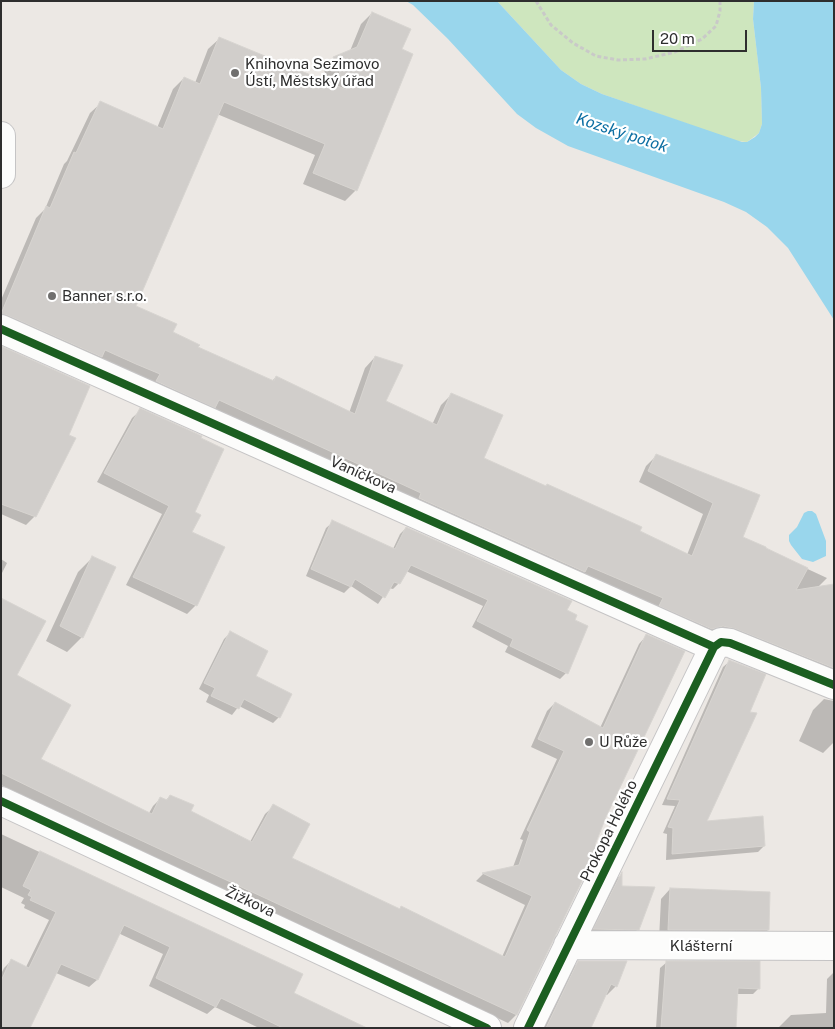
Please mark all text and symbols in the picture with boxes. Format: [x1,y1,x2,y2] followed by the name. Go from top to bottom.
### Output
[655,20,750,52] scale bar
[660,30,695,47] text: 20 m
[245,55,379,90] place label: Knihovna Sezimovo Ústí, Městský úřad
[229,67,241,79] marker: Knihovna Sezimovo Ústí, Městský úřad
[574,109,670,157] water label: Kozský potok
[62,287,147,305] place label: Banner s.r.o.
[46,290,58,302] marker: Banner s.r.o.
[327,452,399,498] street label: Vaníčkova
[599,733,648,751] place label: U Růže
[583,736,595,748] marker: U Růže
[577,777,641,885] street label: Prokopa Holého
[222,883,278,921] street label: Žižkova
[670,937,732,955] street label: Klášterní

